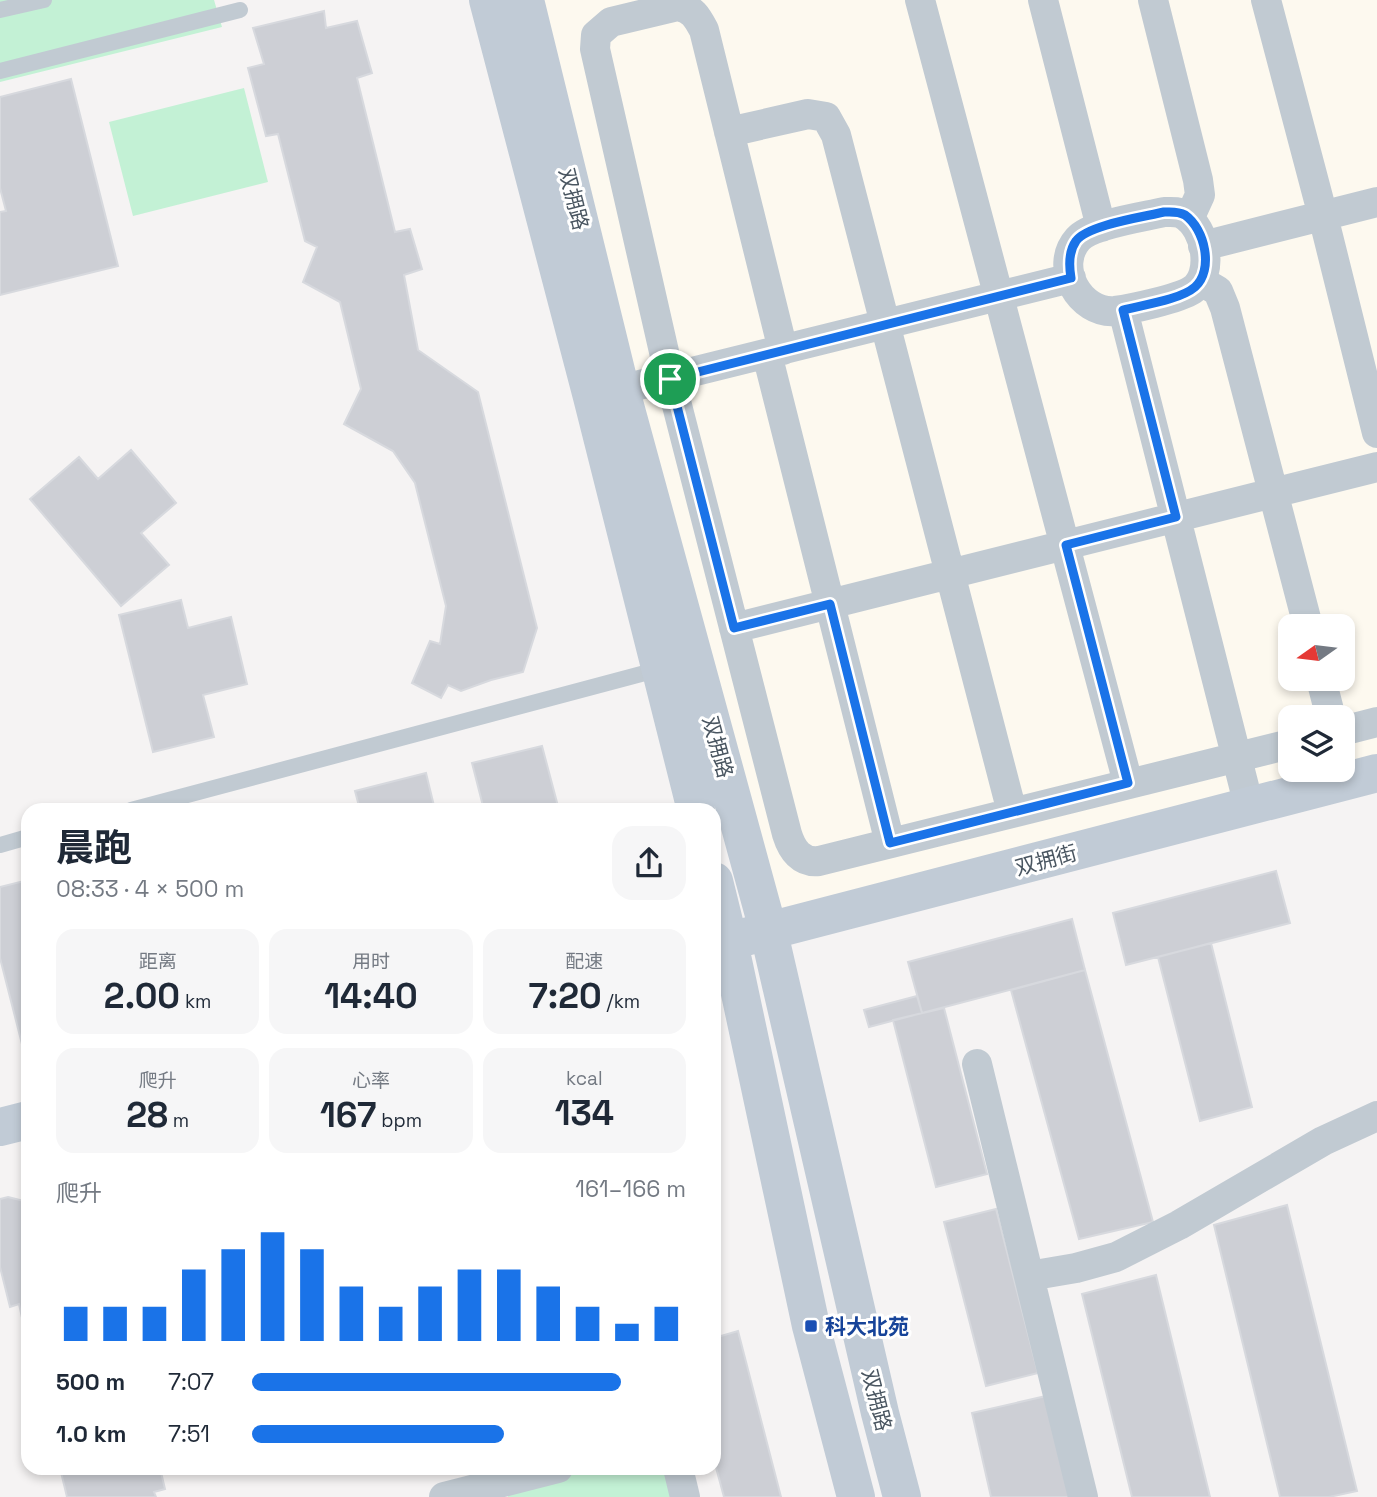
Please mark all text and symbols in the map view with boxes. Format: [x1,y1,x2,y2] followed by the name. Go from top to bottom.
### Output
[553,165,595,233] street label: 双拥路
[640,349,700,409] pin
[651,360,689,398] icon: arrive
[1278,614,1354,691] north arrow
[1278,614,1355,782] map controls
[1278,705,1355,782] button: layers
[697,713,739,781] street label: 双拥路
[56,824,132,872] text: 晨跑
[612,826,686,900] button: share
[1012,839,1080,881] street label: 双拥街
[56,874,244,904] text: 08:33 · 4 × 500 m
[139,949,177,974] text: 距离
[352,949,390,974] text: 用时
[565,949,603,974] text: 配速
[104,974,180,1018] text: 2.00
[324,974,418,1018] text: 14:40
[528,974,602,1018] text: 7:20
[180,989,211,1014] text: km
[602,989,640,1014] text: /km
[566,1066,603,1091] text: kcal
[139,1068,177,1093] text: 爬升
[352,1068,390,1093] text: 心率
[555,1091,614,1135] text: 134
[126,1093,168,1137] text: 28
[320,1093,376,1137] text: 167
[168,1108,189,1133] text: m
[376,1108,422,1133] text: bpm
[575,1174,686,1204] text: 161–166 m
[56,1178,102,1208] text: 爬升
[825,1313,909,1340] place label: 科大北苑
[803,1318,819,1334] marker: 科大北苑
[856,1366,898,1434] street label: 双拥路
[56,1367,125,1397] text: 500 m
[168,1367,214,1397] text: 7:07
[56,1419,126,1449] text: 1.0 km
[168,1419,210,1449] text: 7:51

